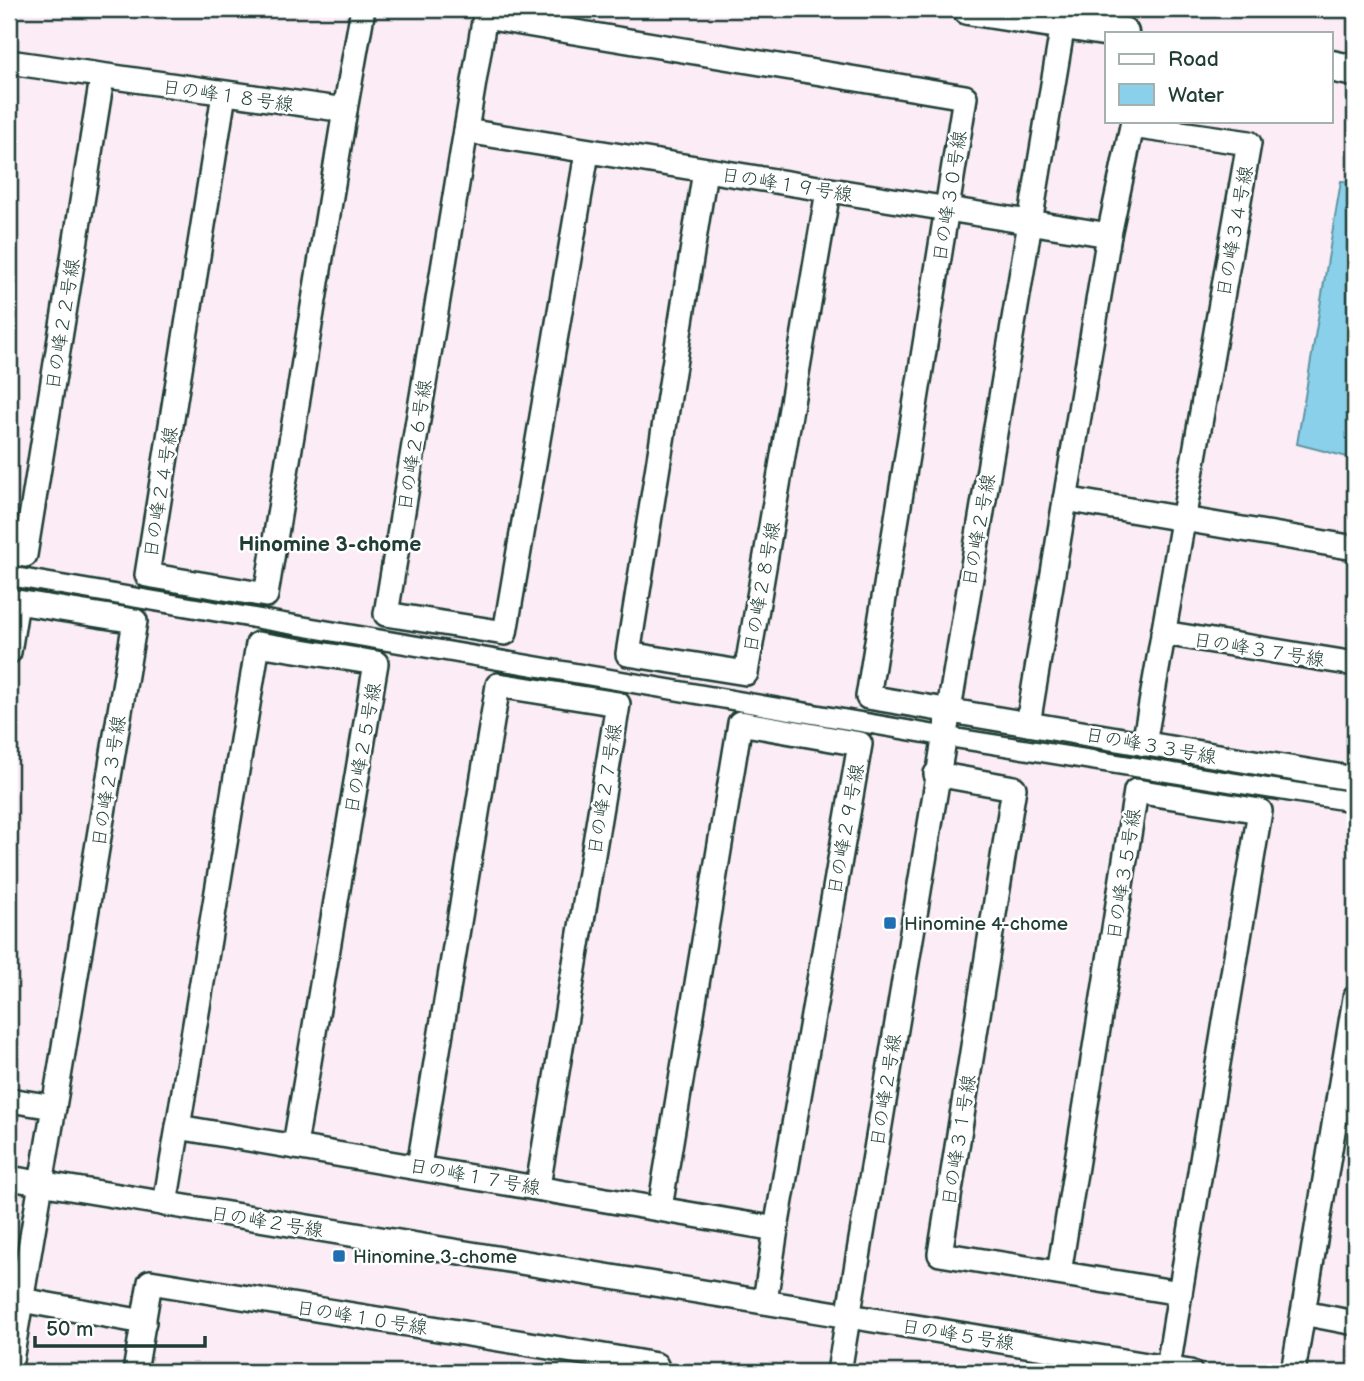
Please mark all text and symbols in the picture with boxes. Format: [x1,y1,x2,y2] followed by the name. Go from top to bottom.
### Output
[1105,32,1332,122] legend
[1168,47,1219,72] text: Road
[160,76,295,117] street label: 日の峰１８号線
[1168,83,1224,108] text: Water
[929,129,972,264] street label: 日の峰３０号線
[719,164,854,207] street label: 日の峰１９号線
[1213,164,1258,299] street label: 日の峰３４号線
[42,257,85,392] street label: 日の峰２２号線
[394,378,437,513] street label: 日の峰２６号線
[140,425,183,560] street label: 日の峰２４号線
[958,472,1001,588] street label: 日の峰２号線
[740,520,785,655] street label: 日の峰２８号線
[239,532,421,557] district label: Hinomine 3-chome
[1191,629,1326,672] street label: 日の峰３７号線
[341,681,386,816] street label: 日の峰２５号線
[88,714,131,849] street label: 日の峰２３号線
[584,722,627,857] street label: 日の峰２７号線
[1083,724,1218,769] street label: 日の峰３３号線
[824,762,869,897] street label: 日の峰２９号線
[1103,807,1146,942] street label: 日の峰３５号線
[904,913,1068,936] place label: Hinomine 4-chome
[882,915,898,931] marker: Hinomine 4-chome
[866,1032,907,1148] street label: 日の峰２号線
[938,1073,981,1208] street label: 日の峰３１号線
[407,1155,542,1200] street label: 日の峰１７号線
[209,1202,325,1243] street label: 日の峰２号線
[353,1246,517,1269] place label: Hinomine 3-chome
[331,1248,347,1264] marker: Hinomine 3-chome
[294,1297,429,1340] street label: 日の峰１０号線
[35,1304,205,1348] scale bar
[900,1315,1016,1356] street label: 日の峰５号線
[46,1317,93,1342] text: 50 m

